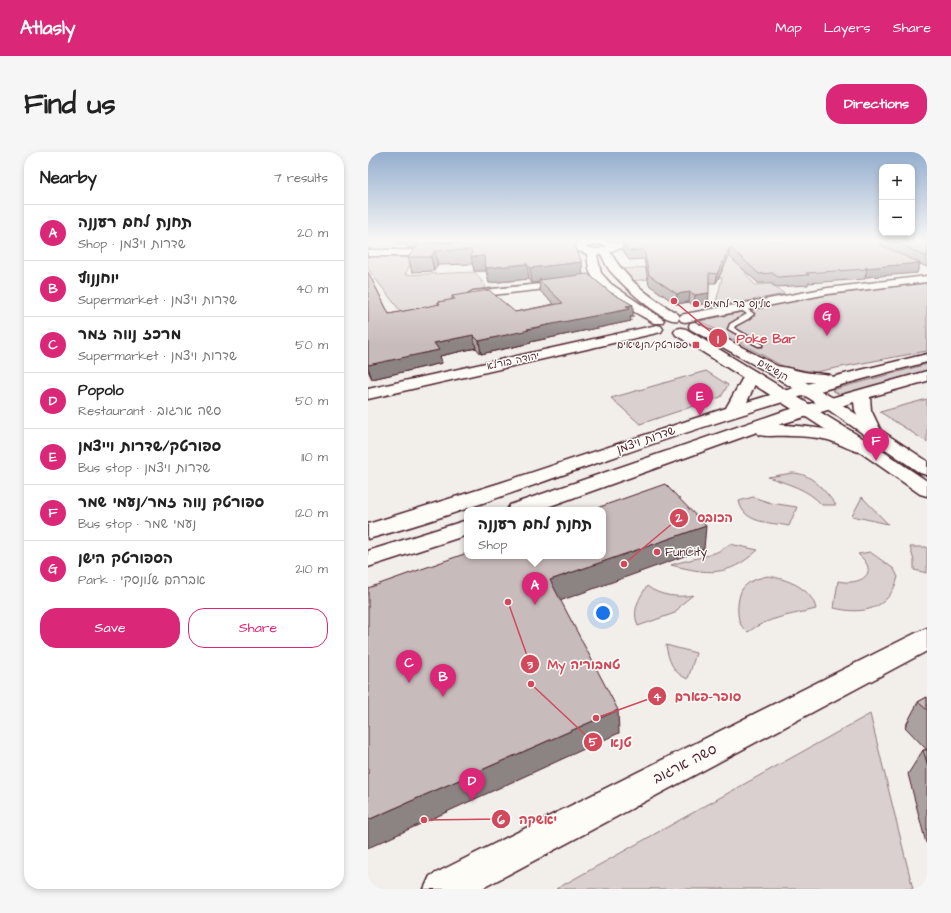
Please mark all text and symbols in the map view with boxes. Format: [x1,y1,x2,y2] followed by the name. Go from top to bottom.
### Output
[20,15,75,42] text: Atlasly
[775,18,802,38] text: Map
[824,18,871,38] text: Layers
[893,18,931,38] text: Share
[826,84,927,124] button: Directions
[24,85,115,124] text: Find us
[879,164,915,236] map controls
[879,164,915,200] button: +
[40,166,97,190] text: Nearby
[274,169,328,187] text: 7 results
[879,200,915,236] button: −
[78,212,192,233] text: תחנת לחם רעננה
[49,224,57,242] text: A
[297,224,328,242] text: 20 m
[78,235,186,253] text: Shop · שדרות ויצמן
[78,268,119,289] text: יוחננוף
[48,280,58,298] text: B
[296,280,328,298] text: 40 m
[78,291,237,309] text: Supermarket · שדרות ויצמן
[704,297,771,311] place label: אלינס בר לחמים
[691,299,701,309] marker: אלינס בר לחמים
[814,303,840,336] pin: G
[78,324,181,345] text: מרכז נווה זמר
[708,326,803,351] callout: Poke Bar
[737,330,796,348] text: Poke Bar
[717,331,719,348] text: 1
[48,336,58,354] text: C
[295,336,328,354] text: 50 m
[617,338,688,352] place label: ספורטק/הנשיאים
[691,340,701,350] marker: ספורטק/הנשיאים
[78,347,237,365] text: Supermarket · שדרות ויצמן
[485,349,541,373] street label: יהודה בורלא
[755,356,791,384] street label: הנשיאים
[78,380,124,401] text: Popolo
[687,383,713,416] pin: E
[49,392,57,410] text: D
[295,392,328,410] text: 50 m
[78,402,221,420] text: Restaurant · סשה ארגוב
[614,422,678,458] street label: שדרות ויצמן
[863,428,889,461] pin: F
[78,436,221,457] text: ספורטק/שדרות וייצמן
[49,448,57,466] text: E
[301,448,328,466] text: 110 m
[78,459,210,477] text: Bus stop · שדרות ויצמן
[78,492,264,513] text: ספורטק נווה זמר/נעמי שמר
[48,504,58,522] text: F
[295,504,328,522] text: 120 m
[669,505,741,530] callout: הכובס
[464,507,606,559] popup
[697,509,733,527] text: הכובס
[675,510,683,527] text: 2
[478,514,592,535] text: תחנת לחם רעננה
[78,515,196,533] text: Bus stop · נעמי שמר
[478,536,507,554] text: Shop
[665,544,708,562] place label: FunCity
[652,547,662,557] marker: FunCity
[78,548,173,569] text: הספורטק הישן
[48,560,58,578] text: G
[295,560,328,578] text: 210 m
[78,571,205,589] text: Park · אברהם שלונסקי
[522,572,548,605] pin: A
[593,603,613,623] your location
[40,608,180,648] button: Save
[188,608,328,648] button: Share
[396,650,422,683] pin: C
[520,652,629,677] callout: My טמבוריה
[548,656,620,675] text: My טמבוריה
[526,657,534,674] text: 3
[430,664,456,697] pin: B
[647,684,749,709] callout: סופר-פארם
[675,688,742,706] text: סופר-פארם
[653,689,662,706] text: 4
[583,730,640,755] callout: טנא
[589,734,598,751] text: 5
[610,734,632,752] text: טנא
[650,739,720,789] street label: סשה ארגוב
[459,768,485,801] pin: D
[491,807,565,832] callout: יאשקה
[519,811,557,829] text: יאשקה
[497,812,505,829] text: 6

